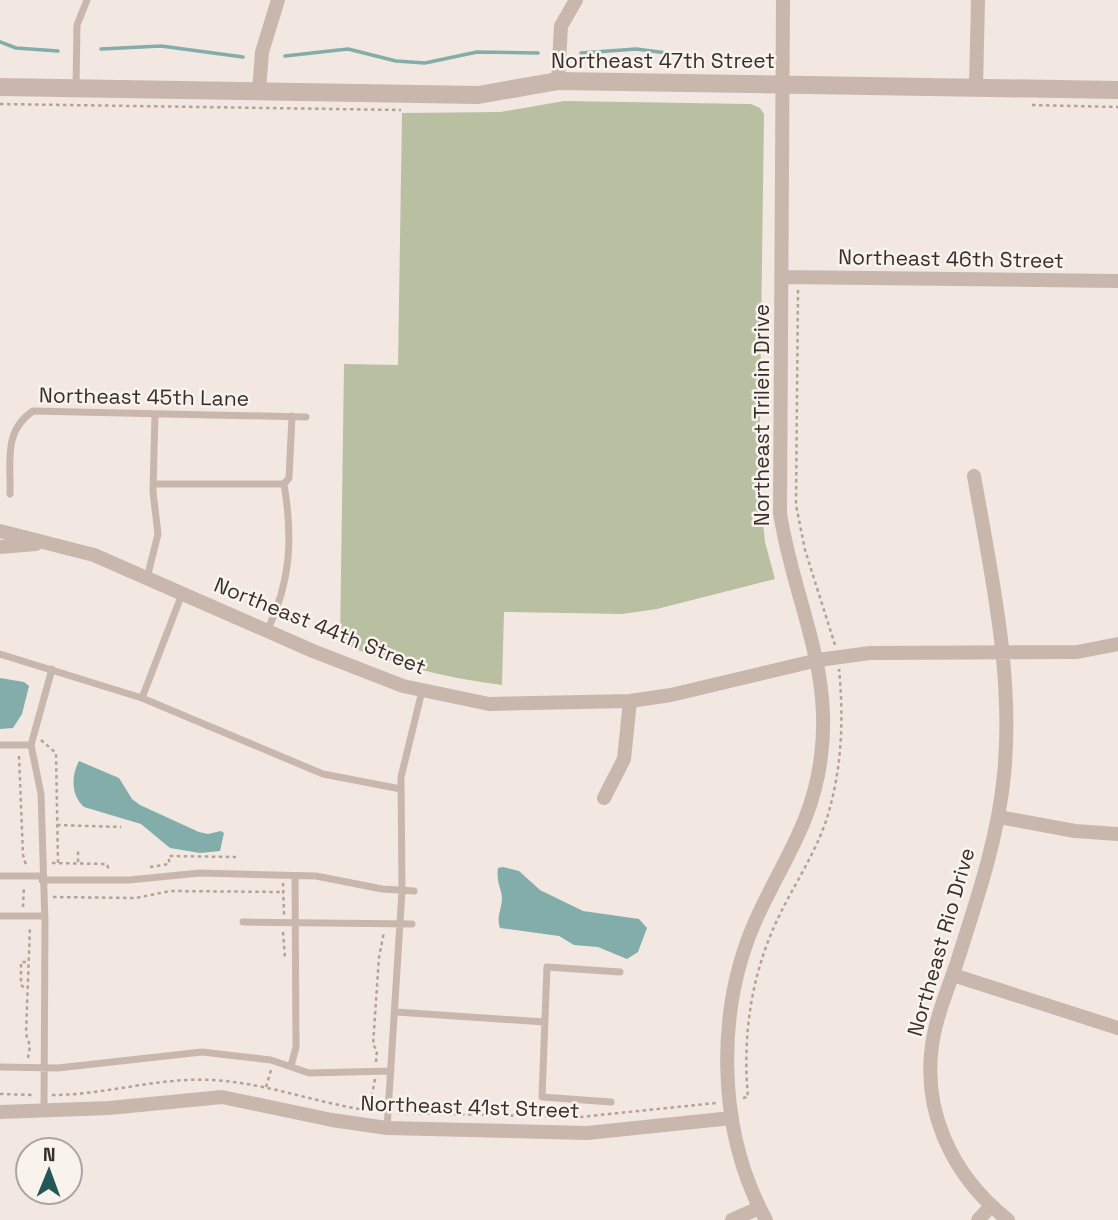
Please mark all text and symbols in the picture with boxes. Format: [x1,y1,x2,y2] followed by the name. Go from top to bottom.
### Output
[551,47,775,74] street label: Northeast 47th Street
[838,243,1064,274] street label: Northeast 46th Street
[748,304,775,526] street label: Northeast Trilein Drive
[39,381,249,412] street label: Northeast 45th Lane
[210,571,430,680] street label: Northeast 44th Street
[901,845,980,1039] street label: Northeast Rio Drive
[360,1089,580,1124] street label: Northeast 41st Street
[14,1136,84,1206] north arrow
[43,1142,56,1167] text: N

